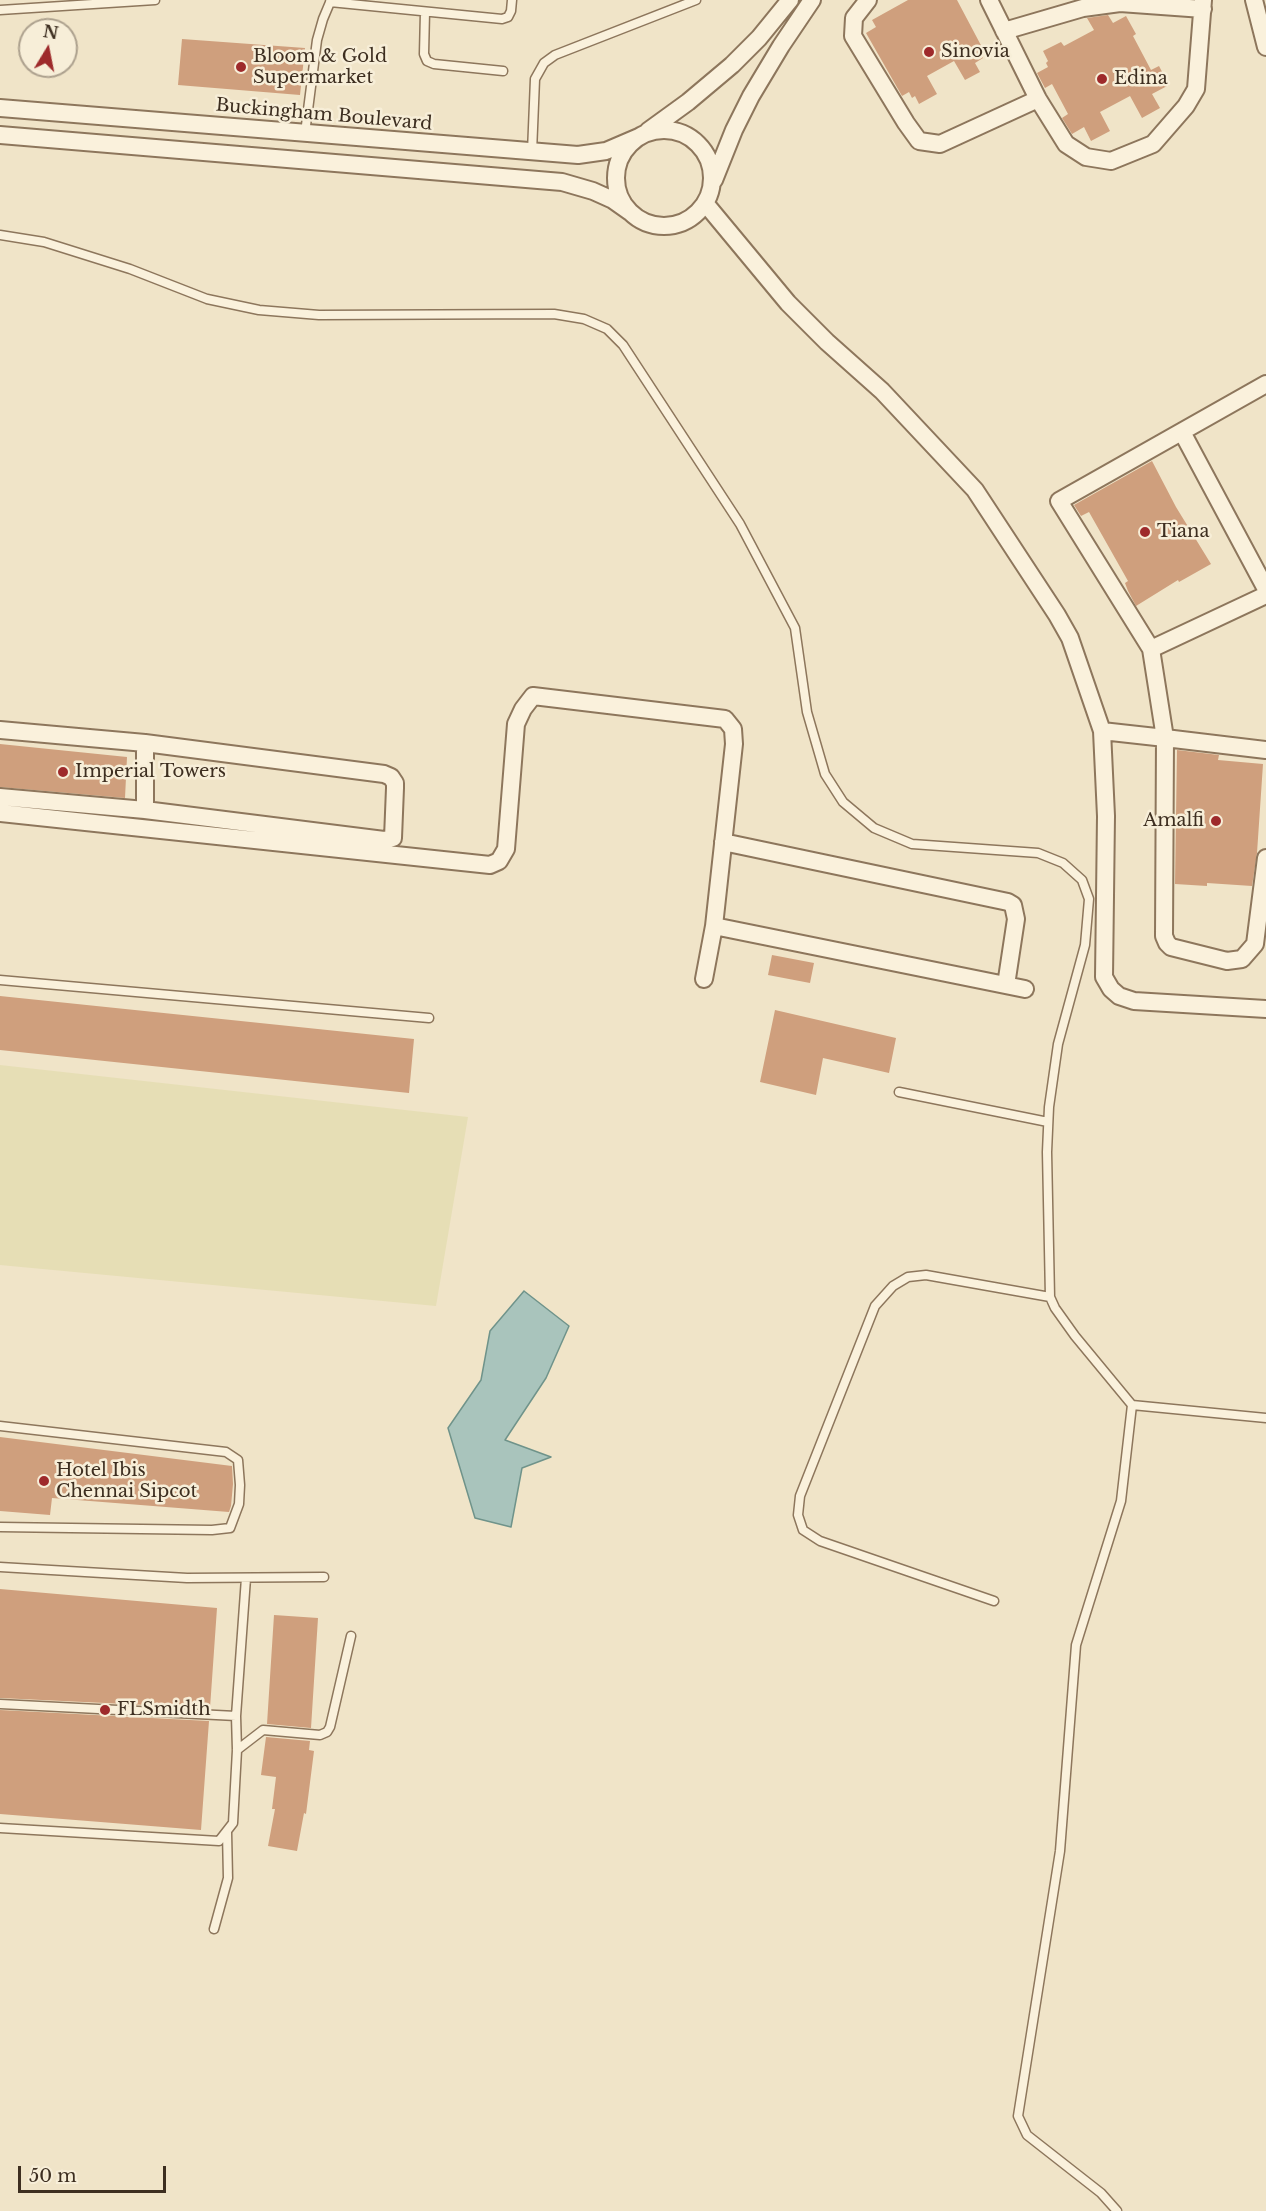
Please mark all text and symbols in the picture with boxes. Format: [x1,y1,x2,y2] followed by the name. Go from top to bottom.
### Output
[18,18,78,78] north arrow
[42,21,60,43] text: N
[941,41,1010,63] place label: Sinovia
[922,45,936,59] marker: Sinovia
[253,46,387,88] place label: Bloom & Gold Supermarket
[234,60,248,74] marker: Bloom & Gold Supermarket
[1114,68,1168,90] place label: Edina
[1095,72,1109,86] marker: Edina
[215,95,433,135] street label: Buckingham Boulevard
[1157,521,1209,543] place label: Tiana
[1138,525,1152,539] marker: Tiana
[75,761,226,783] place label: Imperial Towers
[56,765,70,779] marker: Imperial Towers
[1143,810,1204,832] place label: Amalfi
[1209,814,1223,828] marker: Amalfi
[56,1460,197,1502] place label: Hotel Ibis Chennai Sipcot
[37,1474,51,1488] marker: Hotel Ibis Chennai Sipcot
[117,1699,211,1721] place label: FLSmidth
[98,1703,112,1717] marker: FLSmidth
[21,2154,170,2192] scale bar
[29,2165,77,2187] text: 50 m

